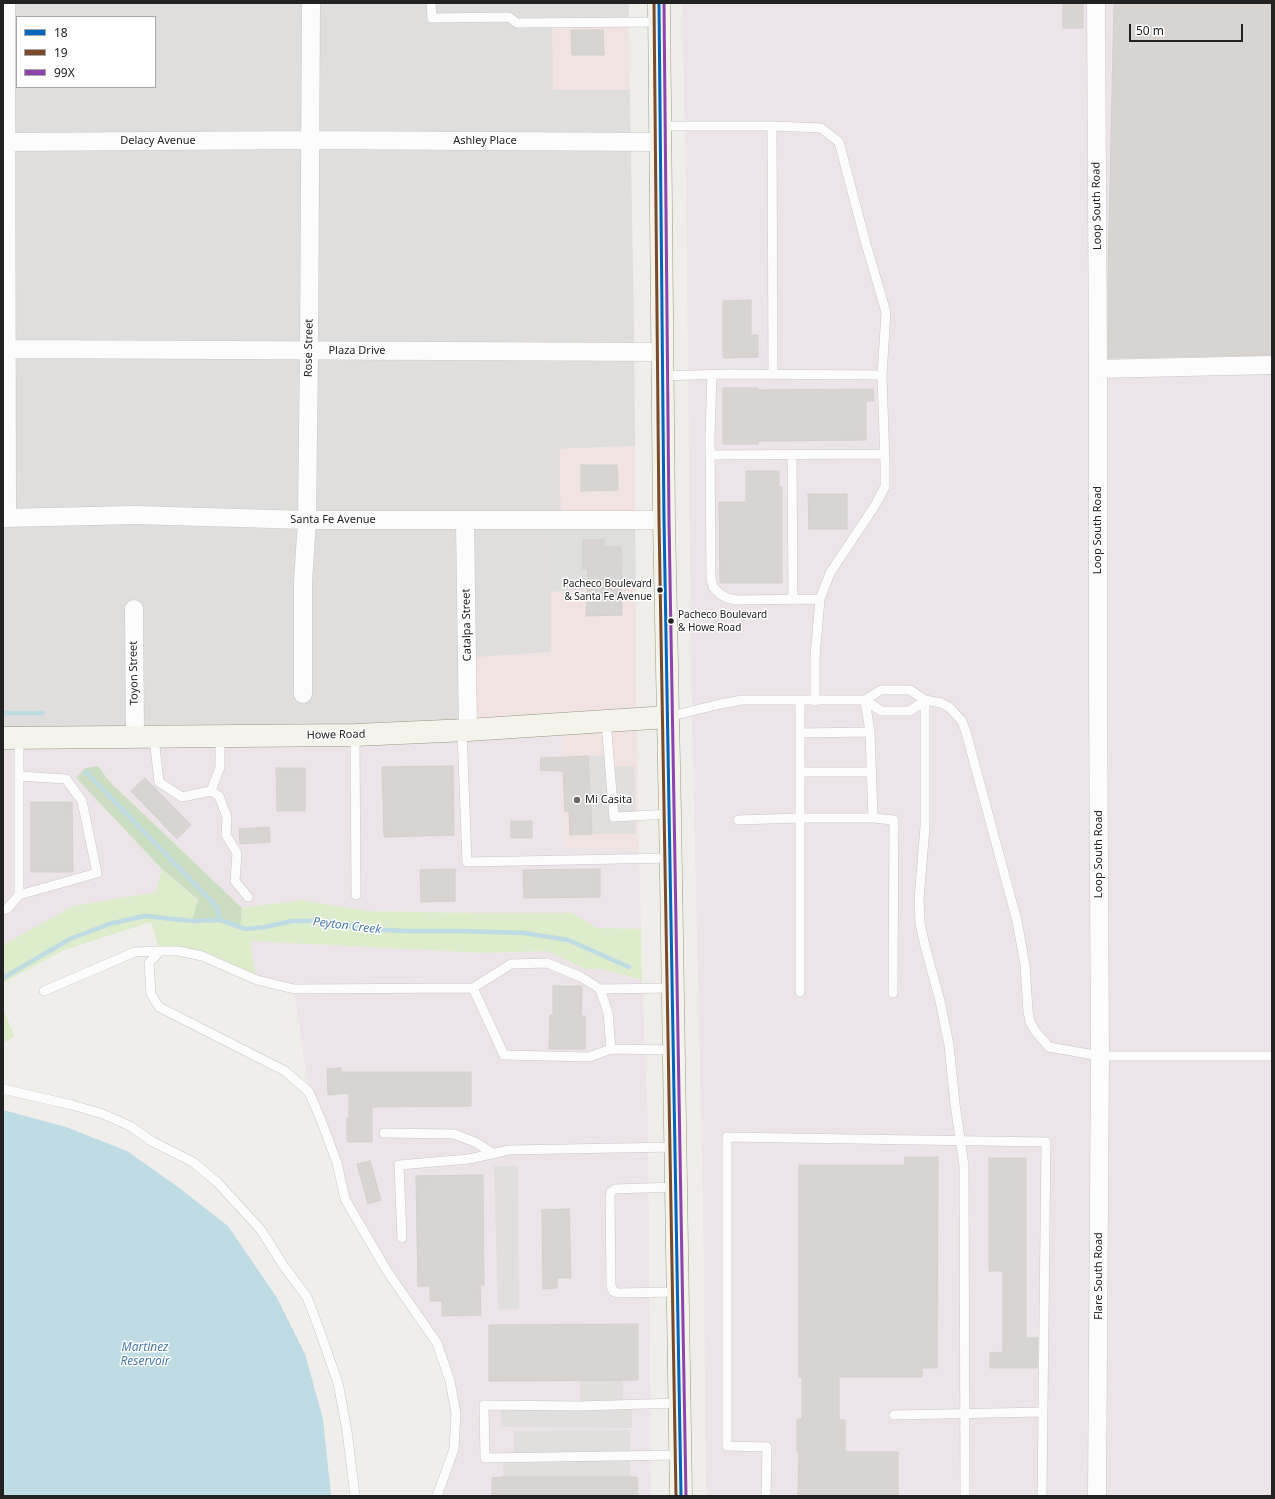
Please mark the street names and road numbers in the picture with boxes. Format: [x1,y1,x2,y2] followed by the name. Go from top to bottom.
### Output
[120,134,196,148] street label: Delacy Avenue
[453,134,517,148] street label: Ashley Place
[1090,162,1104,250] street label: Loop South Road
[302,319,316,377] street label: Rose Street
[328,344,386,358] street label: Plaza Drive
[1091,486,1105,574] street label: Loop South Road
[290,513,376,527] street label: Santa Fe Avenue
[460,589,474,661] street label: Catalpa Street
[127,641,141,705] street label: Toyon Street
[307,728,365,742] street label: Howe Road
[1092,810,1106,898] street label: Loop South Road
[1092,1232,1106,1320] street label: Flare South Road

